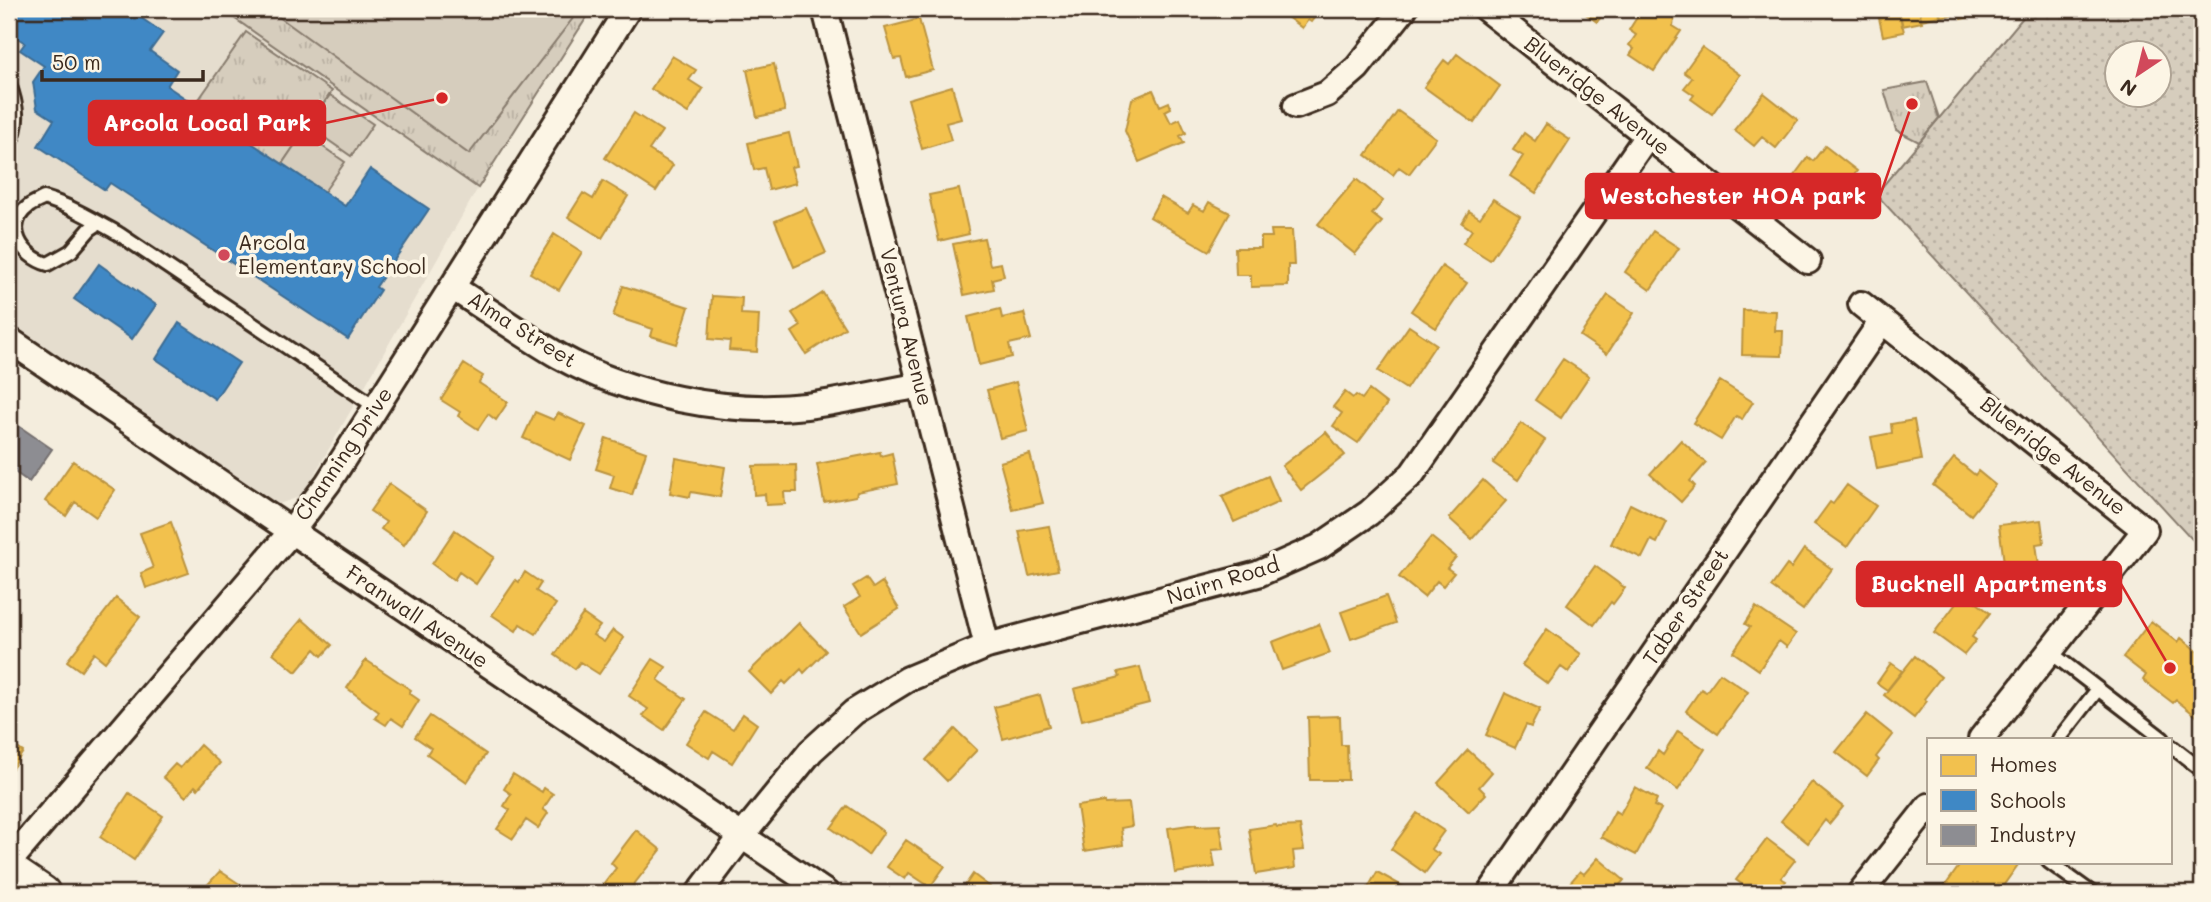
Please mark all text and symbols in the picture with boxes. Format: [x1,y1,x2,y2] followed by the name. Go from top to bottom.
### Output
[1520,29,1676,160] street label: Blueridge Avenue
[42,38,203,82] scale bar
[2102,38,2172,108] north arrow
[52,48,101,75] text: 50 m
[2115,74,2141,103] text: N
[89,101,325,145] callout: Arcola Local Park
[103,107,311,137] text: Arcola Local Park
[1586,174,1880,218] callout: Westchester HOA park
[1600,180,1866,210] text: Westchester HOA park
[238,228,426,279] place label: Arcola Elementary School
[875,245,940,408] street label: Ventura Avenue
[216,247,232,263] marker: Arcola Elementary School
[463,285,582,373] street label: Alma Street
[288,381,397,525] street label: Channing Drive
[1976,389,2132,520] street label: Blueridge Avenue
[1636,543,1734,670] street label: Taber Street
[1163,550,1282,609] street label: Nairn Road
[341,558,494,673] street label: Franwall Avenue
[1857,562,2121,606] callout: Bucknell Apartments
[1871,568,2107,598] text: Bucknell Apartments
[1927,738,2172,864] legend
[1990,750,2057,777] text: Homes
[1990,786,2066,813] text: Schools
[1990,820,2077,847] text: Industry

